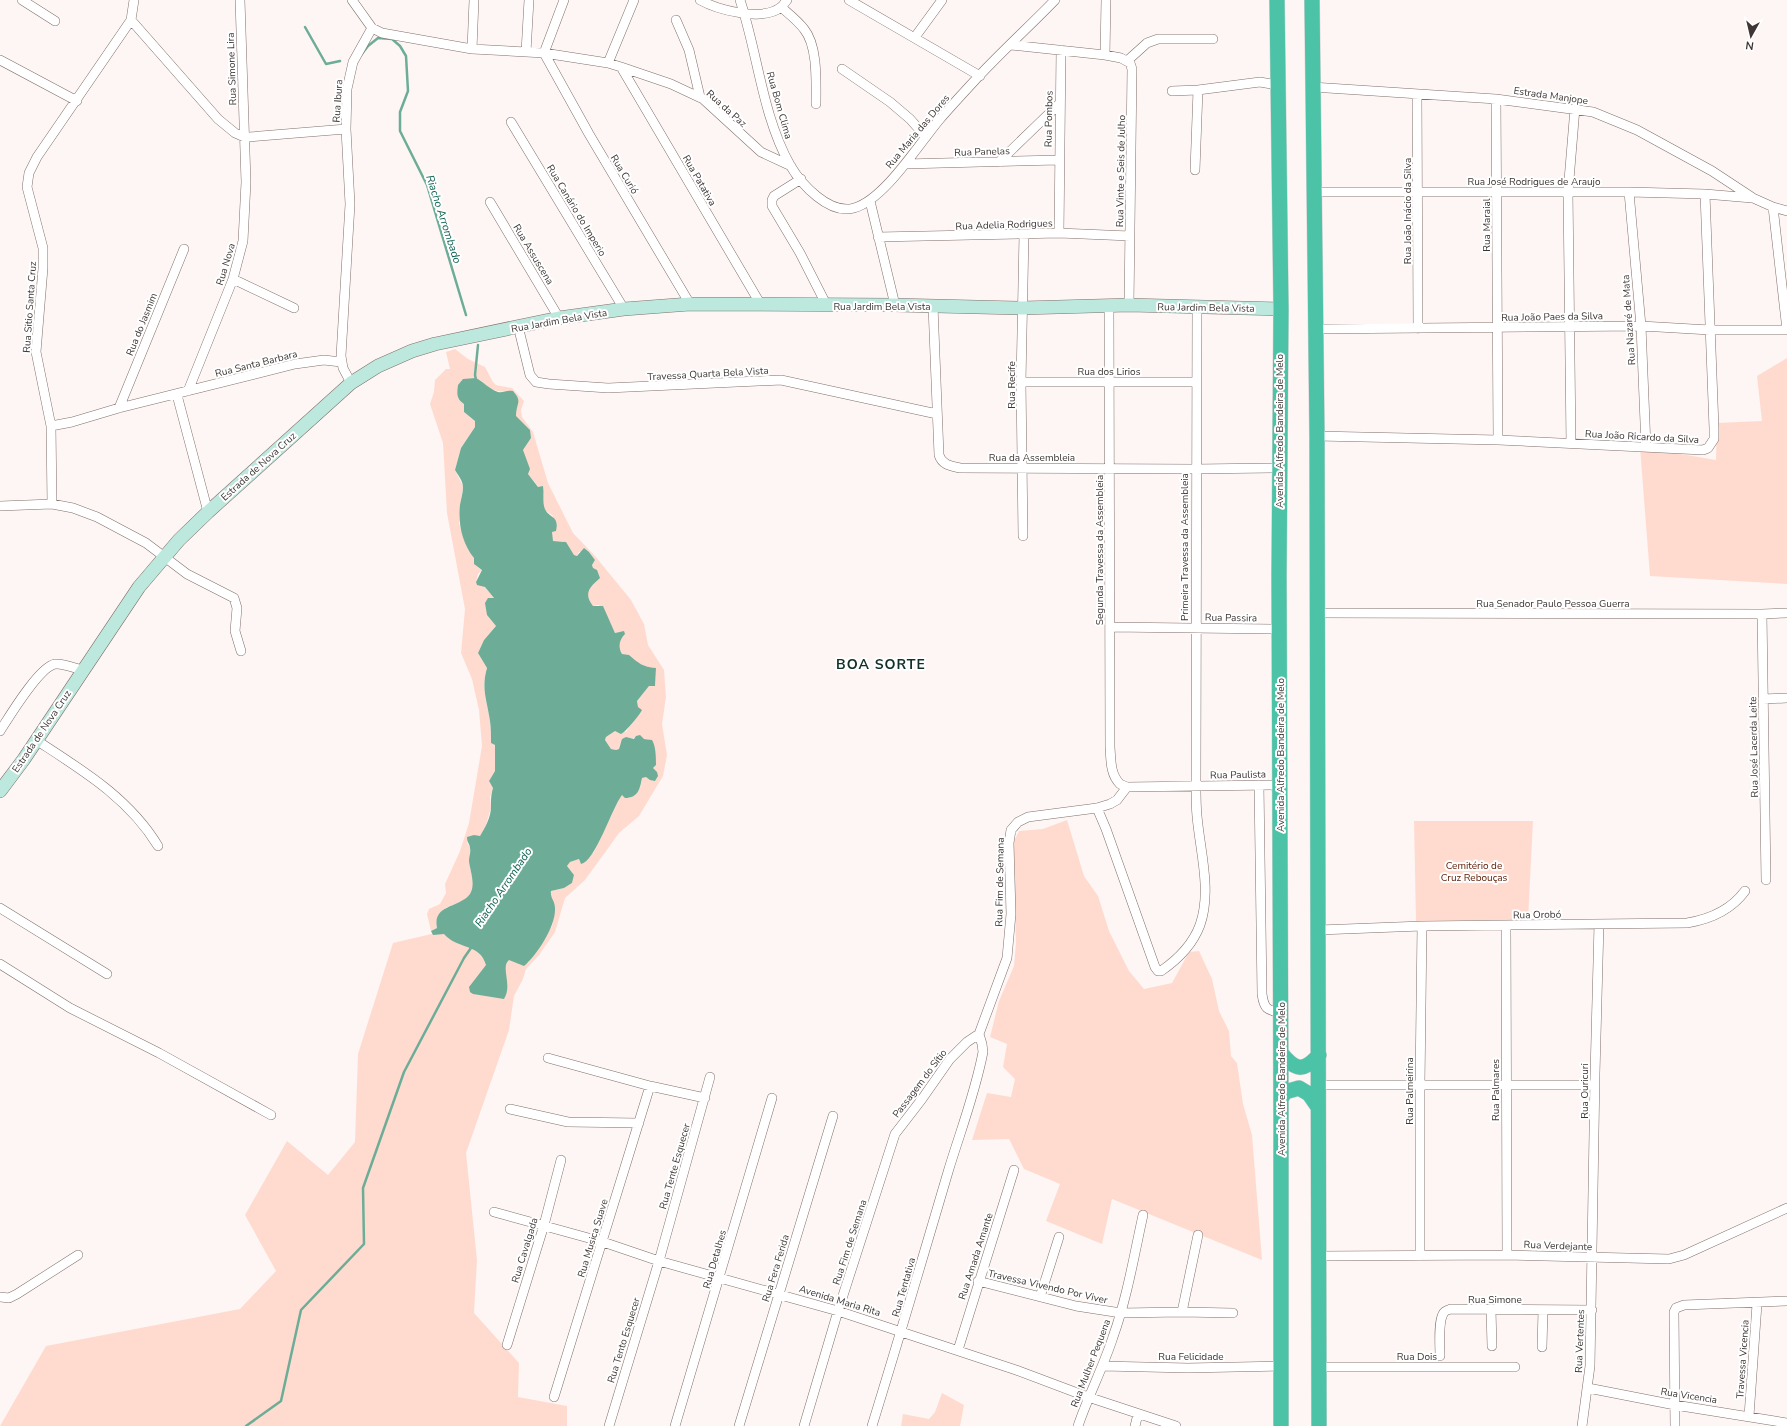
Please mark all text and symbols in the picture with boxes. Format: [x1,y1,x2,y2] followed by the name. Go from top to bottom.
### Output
[1731,16,1771,56] north arrow
[224,32,240,106] street label: Rua Simone Lira
[1745,37,1755,53] text: N
[763,70,795,141] street label: Rua Bom Clima
[330,79,346,123] street label: Rua Ibura
[1513,84,1589,108] street label: Estrada Manjope
[703,87,750,131] street label: Rua da Paz
[1042,90,1056,147] street label: Rua Pombos
[883,91,953,172] street label: Rua Maria das Dores
[1113,114,1129,227] street label: Rua Vinte e Seis de Julho
[954,144,1010,160] street label: Rua Panelas
[607,152,642,197] street label: Rua Curió
[679,153,719,208] street label: Rua Patativa
[1401,158,1415,264] street label: Rua João Inácio da Silva
[543,162,609,259] street label: Rua Canário do Imperio
[422,173,465,265] water label: Riacho Arrombado
[1467,175,1601,189] street label: Rua José Rodrigues de Araujo
[1480,198,1494,252] street label: Rua Maraial
[955,216,1053,234] street label: Rua Adelia Rodrigues
[510,222,557,287] street label: Rua Assuscena
[213,241,239,287] street label: Rua Nova
[20,261,40,353] street label: Rua Sitio Santa Cruz
[1619,274,1639,366] street label: Rua Nazaré de Mata
[123,291,161,358] street label: Rua do Jasmim
[833,300,931,314] street label: Rua Jardim Bela Vista
[1157,300,1255,316] street label: Rua Jardim Bela Vista
[510,306,608,336] street label: Rua Jardim Bela Vista
[1501,309,1603,325] street label: Rua João Paes da Silva
[214,347,299,381] street label: Rua Santa Barbara
[1273,354,1287,508] street label: Avenida Alfredo Bandeira de Melo
[1005,361,1019,409] street label: Rua Recife
[647,364,769,384] street label: Travessa Quarta Bela Vista
[1078,365,1141,379] street label: Rua dos Lirios
[1585,427,1699,447] street label: Rua João Ricardo da Silva
[218,429,300,504] street label: Estrada de Nova Cruz
[989,451,1075,465] street label: Rua da Assembleia
[1178,473,1192,621] street label: Primeira Travessa da Assembleia
[1093,475,1107,625] street label: Segunda Travessa da Assembleia
[1476,597,1630,611] street label: Rua Senador Paulo Pessoa Guerra
[1205,611,1257,625] street label: Rua Passira
[836,655,926,674] district label: BOA SORTE
[1274,678,1288,832] street label: Avenida Alfredo Bandeira de Melo
[9,687,75,776] street label: Estrada de Nova Cruz
[1746,696,1762,798] street label: Rua José Lacerda Leite
[1210,768,1266,782] street label: Rua Paulista
[992,837,1008,927] street label: Rua Fim de Semana
[471,845,535,930] water label: Riacho Arrombado
[1441,859,1508,885] park label: Cemitério de Cruz Rebouças
[1513,908,1562,922] street label: Rua Orobó
[1275,1002,1289,1156] street label: Avenida Alfredo Bandeira de Melo
[889,1046,950,1121] street label: Passagem do Sítio
[1403,1057,1417,1125] street label: Rua Palmeirina
[1489,1059,1503,1121] street label: Rua Palmares
[1578,1063,1592,1119] street label: Rua Ouricuri
[656,1121,694,1211] street label: Rua Tente Esquecer
[574,1197,612,1279] street label: Rua Musica Suave
[830,1198,870,1287] street label: Rua Fim de Semana
[955,1211,997,1302] street label: Rua Amada Amante
[508,1216,542,1285] street label: Rua Cavalgada
[700,1228,730,1290] street label: Rua Detalhes
[759,1233,793,1304] street label: Rua Fera Ferida
[1523,1238,1592,1254] street label: Rua Verdejante
[889,1256,919,1319] street label: Rua Tentativa
[987,1266,1109,1308] street label: Travessa Vivendo Por Viver
[797,1282,882,1320] street label: Avenida Maria Rita
[1468,1293,1522,1307] street label: Rua Simone
[604,1295,644,1385] street label: Rua Tento Esquecer
[1572,1309,1588,1373] street label: Rua Vertentes
[1068,1317,1114,1410] street label: Rua Mulher Pequena
[1733,1319,1753,1399] street label: Travessa Vicencia
[1158,1350,1224,1364] street label: Rua Felicidade
[1397,1350,1437,1364] street label: Rua Dois
[1660,1385,1718,1407] street label: Rua Vicencia

